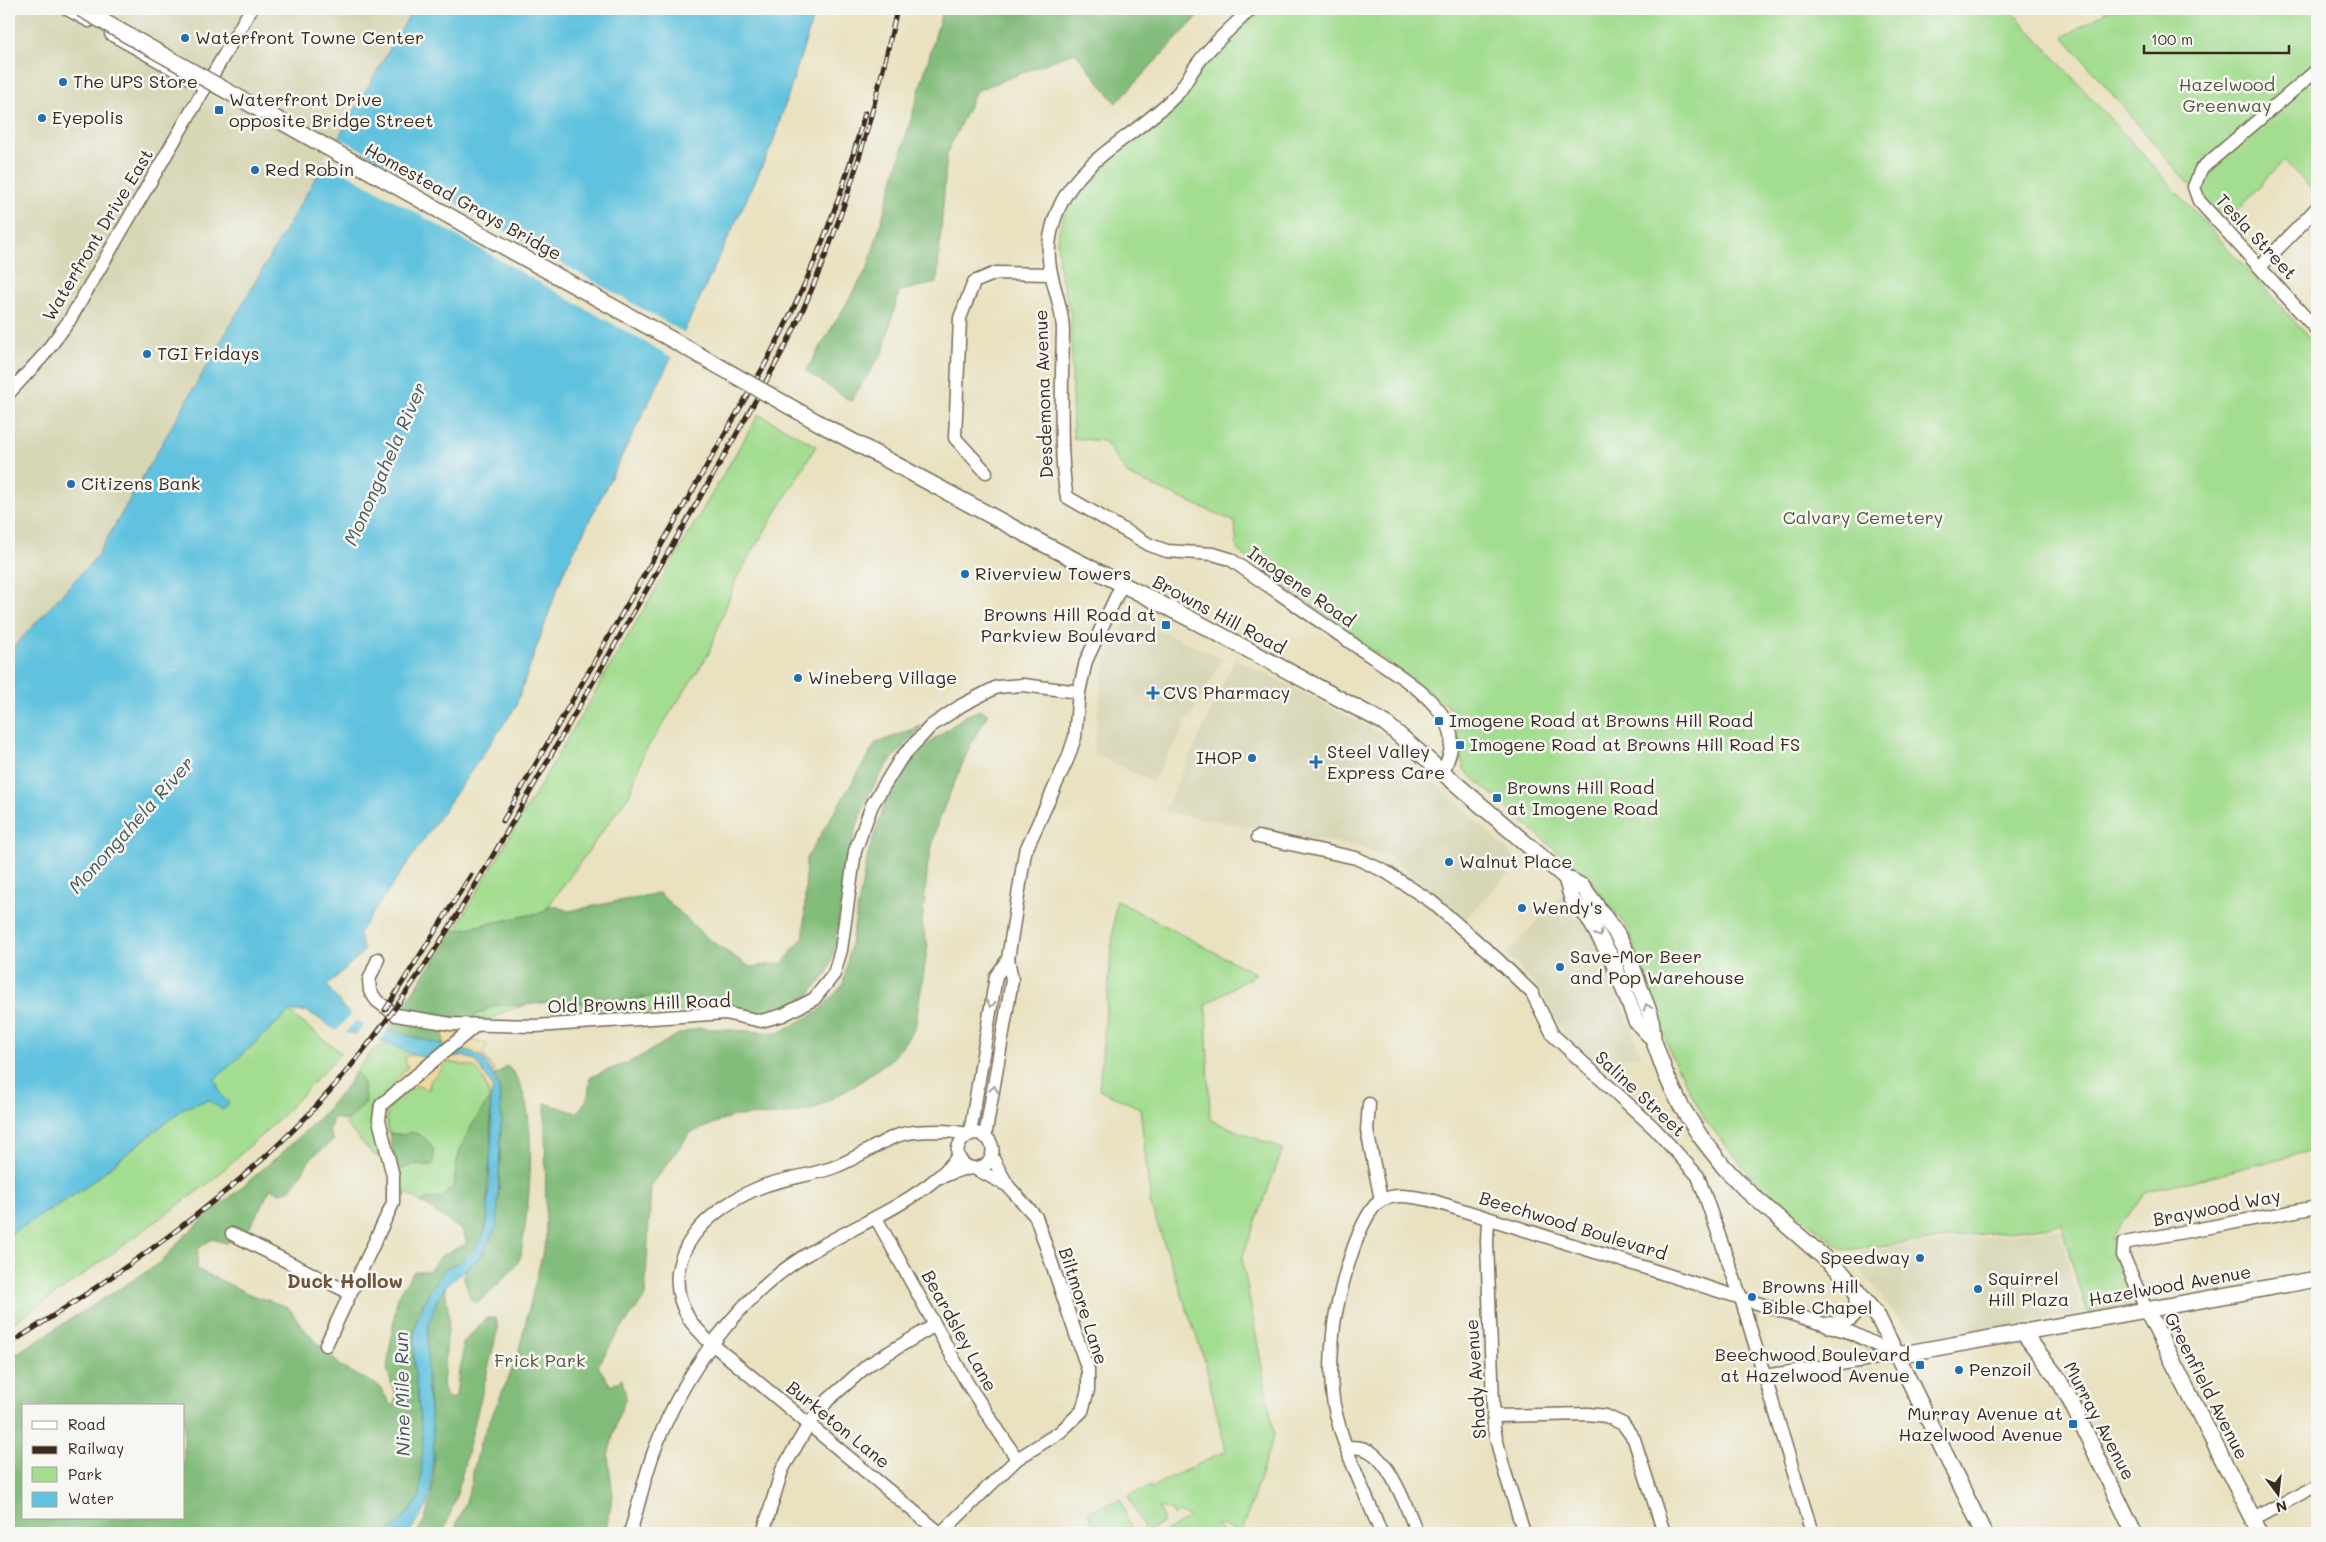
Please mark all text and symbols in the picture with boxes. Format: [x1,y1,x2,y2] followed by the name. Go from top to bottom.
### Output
[2144,22,2288,54] scale bar
[195,25,424,49] place label: Waterfront Towne Center
[2151,29,2193,49] text: 100 m
[179,32,191,44] marker: Waterfront Towne Center
[73,69,198,93] place label: The UPS Store
[2179,72,2275,117] park label: Hazelwood Greenway
[57,76,69,88] marker: The UPS Store
[229,87,433,132] place label: Waterfront Drive opposite Bridge Street
[213,104,225,116] marker: Waterfront Drive opposite Bridge Street
[52,105,123,129] place label: Eyepolis
[36,112,48,124] marker: Eyepolis
[361,137,566,265] street label: Homestead Grays Bridge
[36,144,158,325] street label: Waterfront Drive East
[265,157,354,181] place label: Red Robin
[249,164,261,176] marker: Red Robin
[2211,188,2303,284] street label: Tesla Street
[1028,309,1058,479] street label: Desdemona Avenue
[157,341,259,365] place label: TGI Fridays
[141,348,153,360] marker: TGI Fridays
[337,378,432,549] water label: Monongahela River
[81,471,200,495] place label: Citizens Bank
[65,478,77,490] marker: Citizens Bank
[1783,505,1943,529] park label: Calvary Cemetery
[1243,540,1360,632] street label: Imogene Road
[975,561,1131,585] place label: Riverview Towers
[959,568,971,580] marker: Riverview Towers
[1149,569,1290,659] street label: Browns Hill Road
[981,602,1156,647] place label: Browns Hill Road at Parkview Boulevard
[1160,619,1172,631] marker: Browns Hill Road at Parkview Boulevard
[808,665,957,689] place label: Wineberg Village
[792,672,804,684] marker: Wineberg Village
[1163,680,1290,704] place label: CVS Pharmacy
[1147,687,1159,699] marker: CVS Pharmacy
[1449,708,1753,732] place label: Imogene Road at Browns Hill Road
[1433,715,1445,727] marker: Imogene Road at Browns Hill Road
[1470,732,1800,756] place label: Imogene Road at Browns Hill Road FS
[1327,739,1445,784] place label: Steel Valley Express Care
[1454,739,1466,751] marker: Imogene Road at Browns Hill Road FS
[1196,745,1242,769] place label: IHOP
[62,751,199,898] water label: Monongahela River
[1246,752,1258,764] marker: IHOP
[1309,755,1323,769] marker: Steel Valley Express Care
[1507,775,1658,820] place label: Browns Hill Road at Imogene Road
[1491,792,1503,804] marker: Browns Hill Road at Imogene Road
[1459,849,1573,873] place label: Walnut Place
[1443,856,1455,868] marker: Walnut Place
[1532,895,1602,919] place label: Wendy's
[1516,902,1528,914] marker: Wendy's
[1593,929,1603,938] one-way arrow
[1570,944,1745,989] place label: Save-Mor Beer and Pop Warehouse
[1554,961,1566,973] marker: Save-Mor Beer and Pop Warehouse
[547,988,731,1018] street label: Old Browns Hill Road
[987,999,997,1008] one-way arrow
[1643,1004,1653,1012] one-way arrow
[1590,1045,1691,1141] street label: Saline Street
[988,1085,998,1093] one-way arrow
[2151,1183,2283,1231] street label: Braywood Way
[1476,1185,1670,1265] street label: Beechwood Boulevard
[1054,1244,1114,1367] street label: Biltmore Lane
[1820,1245,1910,1269] place label: Speedway
[1914,1252,1926,1264] marker: Speedway
[2087,1259,2253,1311] street label: Hazelwood Avenue
[917,1266,1003,1396] street label: Beardsley Lane
[1988,1266,2069,1311] place label: Squirrel Hill Plaza
[287,1268,403,1293] district label: Duck Hollow
[1762,1274,1873,1319] place label: Browns Hill Bible Chapel
[1972,1283,1984,1295] marker: Squirrel Hill Plaza
[1746,1291,1758,1303] marker: Browns Hill Bible Chapel
[2159,1308,2254,1463] street label: Greenfield Avenue
[1459,1318,1491,1440] street label: Shady Avenue
[388,1331,415,1457] water label: Nine Mile Run
[1715,1342,1910,1387] place label: Beechwood Boulevard at Hazelwood Avenue
[494,1348,586,1372] park label: Frick Park
[1969,1357,2032,1381] place label: Penzoil
[2059,1357,2141,1484] street label: Murray Avenue
[1914,1359,1926,1371] marker: Beechwood Boulevard at Hazelwood Avenue
[1953,1364,1965,1376] marker: Penzoil
[782,1375,895,1473] street label: Burketon Lane
[1899,1401,2063,1446] place label: Murray Avenue at Hazelwood Avenue
[22,1404,185,1520] legend
[68,1414,105,1434] text: Road
[2067,1418,2079,1430] marker: Murray Avenue at Hazelwood Avenue
[68,1438,124,1458] text: Railway
[68,1464,102,1484] text: Park
[2254,1470,2304,1520] north arrow
[68,1488,114,1508] text: Water
[2274,1496,2289,1518] text: N

